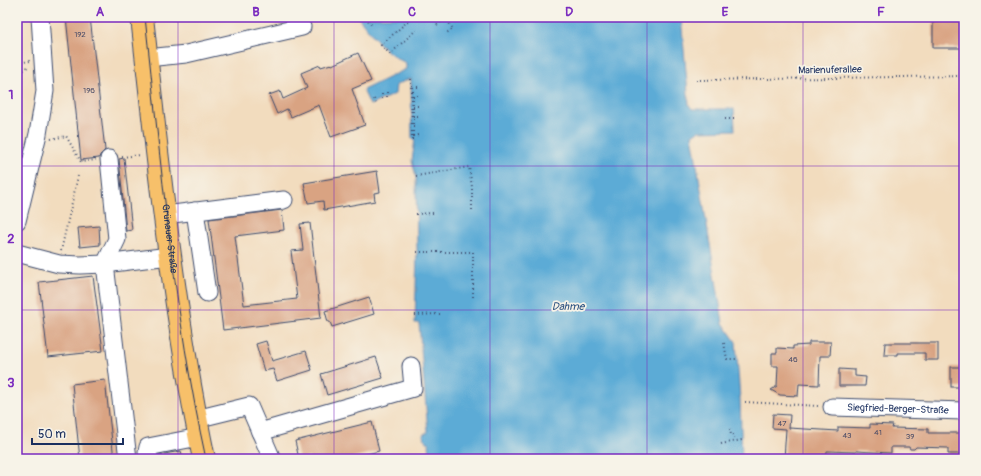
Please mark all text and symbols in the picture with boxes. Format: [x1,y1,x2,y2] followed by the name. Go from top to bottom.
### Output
[96,4,105,20] text: A
[252,4,260,20] text: B
[408,4,416,20] text: C
[565,4,573,20] text: D
[722,4,729,20] text: E
[877,4,885,20] text: F
[74,30,86,39] house number: 192
[798,63,862,77] street label: Marienuferallee
[83,86,95,95] house number: 196
[8,87,14,103] text: 1
[159,203,180,274] street label: Grünauer Straße
[7,231,15,247] text: 2
[552,300,586,313] water label: Dahme
[788,355,798,364] house number: 46
[7,375,15,391] text: 3
[847,401,949,417] street label: Siegfried-Berger-Straße
[778,419,787,428] house number: 47
[32,420,123,446] scale bar
[38,427,66,442] text: 50 m
[874,428,882,437] house number: 41
[842,431,852,440] house number: 43
[906,432,914,441] house number: 39

